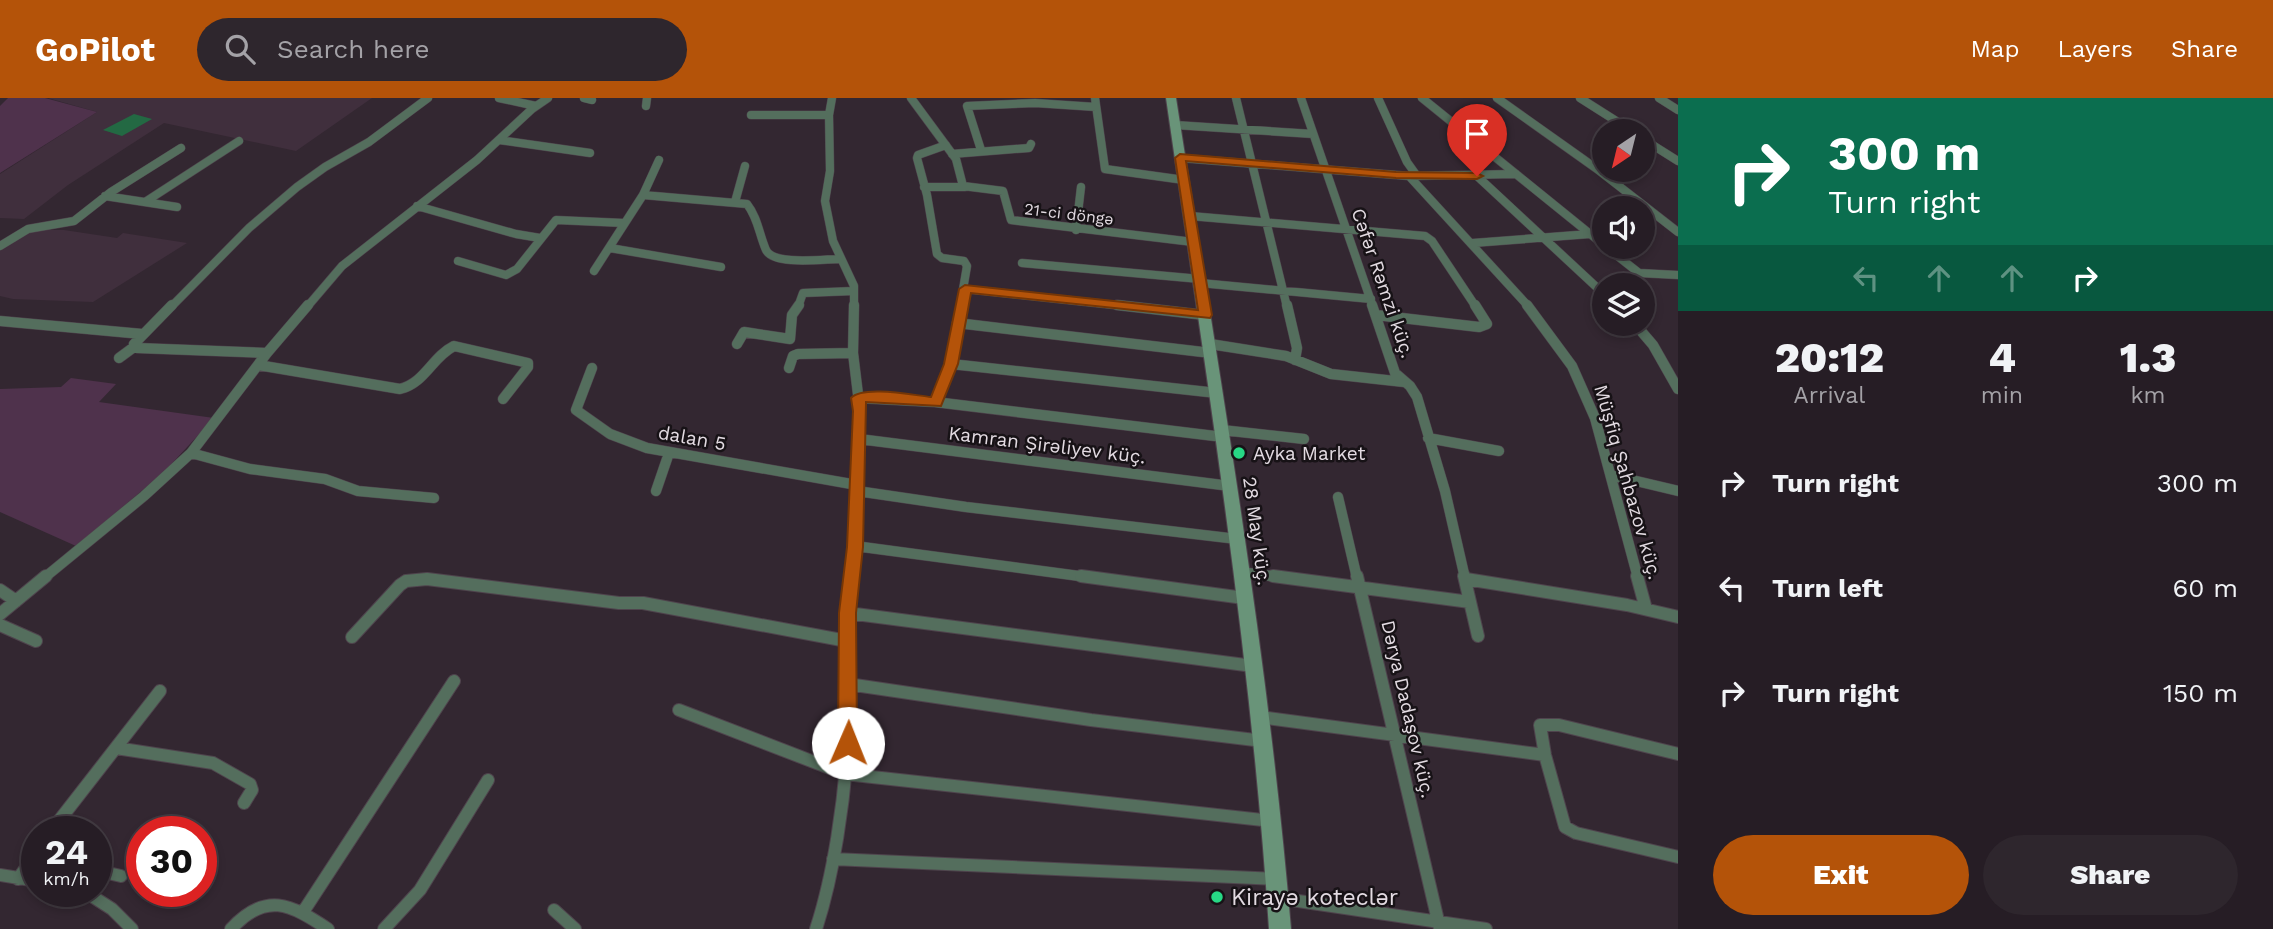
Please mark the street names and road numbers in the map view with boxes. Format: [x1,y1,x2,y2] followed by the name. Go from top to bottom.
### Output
[1023,199,1115,229] street label: 21-ci döngə
[1347,205,1419,361] street label: Cəfər Rəmzi küç.
[1589,382,1667,582] street label: Müşfiq Şahbazov küç.
[656,421,728,455] street label: dalan 5
[947,421,1147,469] street label: Kamran Şirəliyev küç.
[1238,475,1276,587] street label: 28 May küç.
[1376,618,1440,800] street label: Dərya Dadaşov küç.

